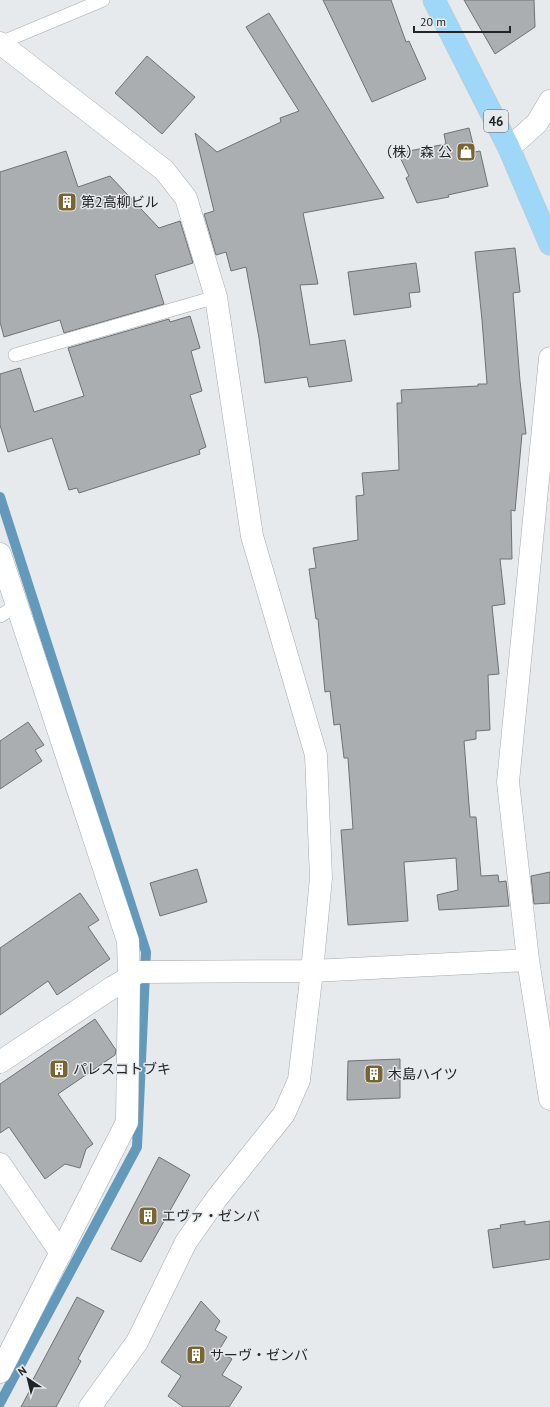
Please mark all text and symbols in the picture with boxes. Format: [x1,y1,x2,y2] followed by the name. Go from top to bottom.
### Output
[414,8,510,34] scale bar
[420,14,446,29] text: 20 m
[484,110,508,132] road number: 46
[455,141,477,163] shop icon: （株）森 公
[378,143,452,161] place label: （株）森 公
[56,191,78,213] building icon: 第2高柳ビル
[81,193,159,211] place label: 第2高柳ビル
[48,1058,70,1080] building icon: パレスコトブキ
[73,1060,171,1078] place label: パレスコトブキ
[363,1063,385,1085] building icon: 木島ハイツ
[388,1065,458,1083] place label: 木島ハイツ
[137,1205,159,1227] building icon: エヴァ・ゼンバ
[162,1207,260,1225] place label: エヴァ・ゼンバ
[185,1344,207,1366] building icon: サーヴ・ゼンバ
[210,1346,308,1364] place label: サーヴ・ゼンバ
[8,1359,48,1399] north arrow
[15,1363,29,1379] text: N

